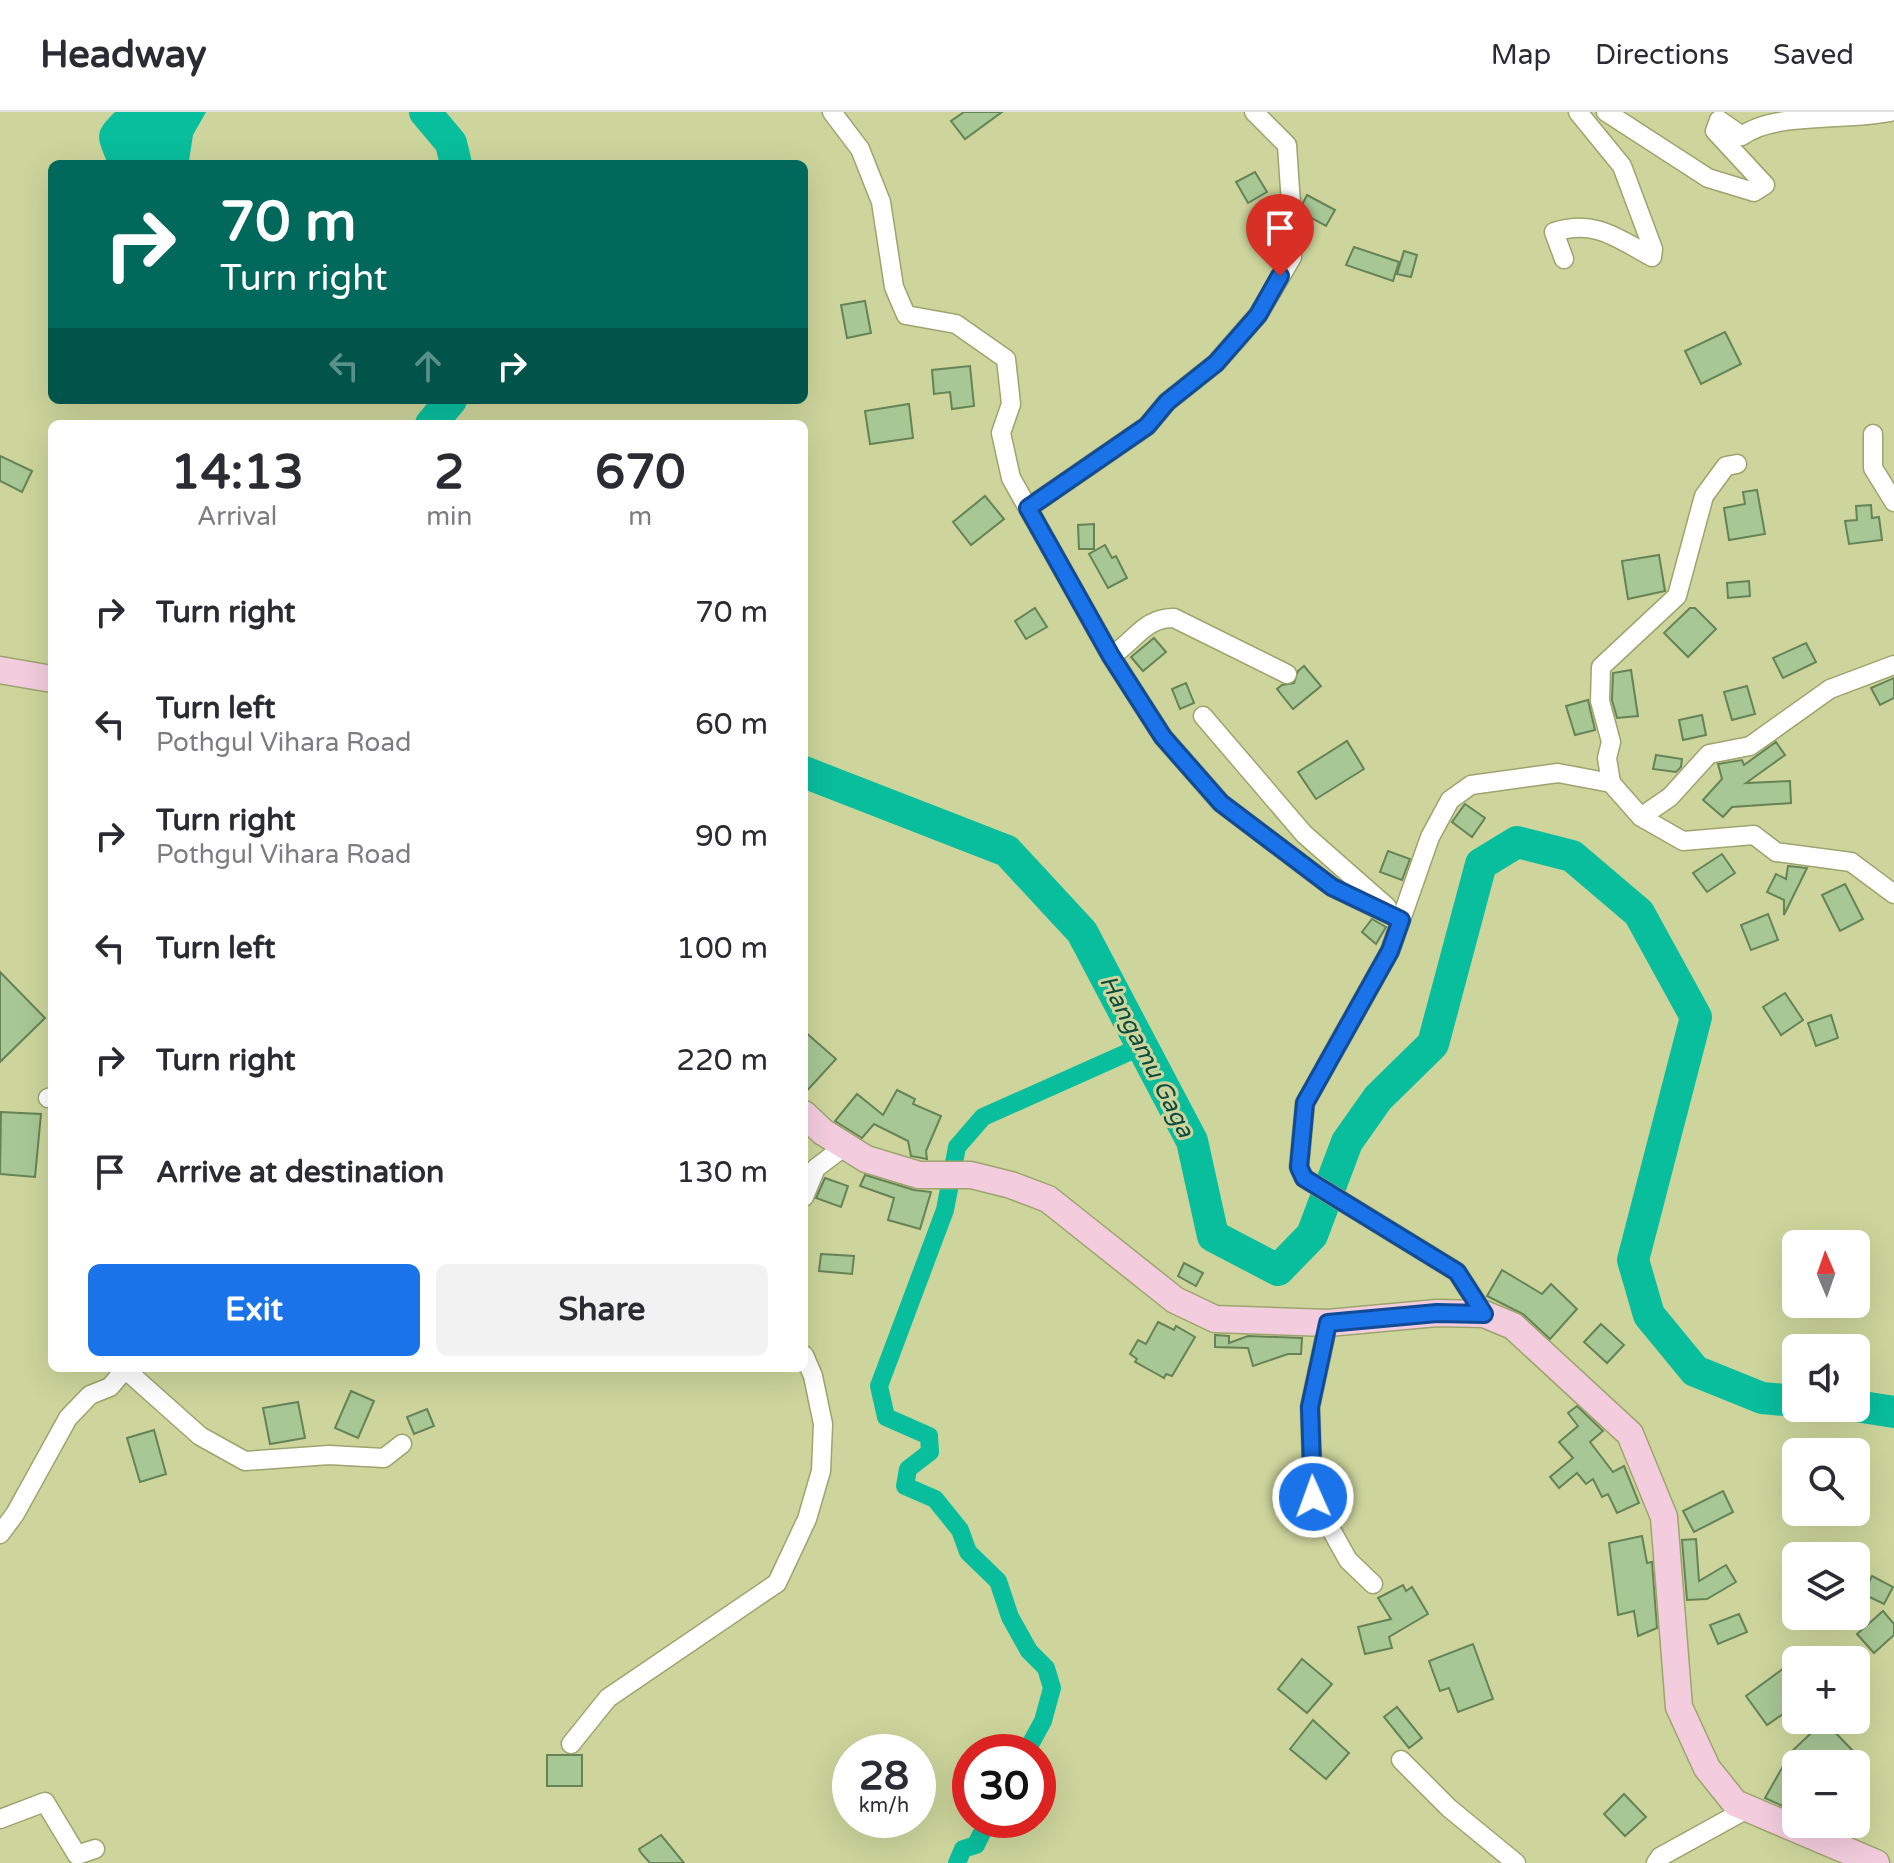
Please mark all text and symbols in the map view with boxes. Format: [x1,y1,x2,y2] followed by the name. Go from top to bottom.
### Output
[40,32,206,78] text: Headway
[1491,38,1551,72] text: Map
[1595,38,1729,72] text: Directions
[1773,38,1854,72] text: Saved
[220,189,356,256] text: 70 m
[88,192,192,296] icon: right
[1246,194,1314,276] pin
[1258,206,1302,250] icon: arrive
[220,257,387,300] text: Turn right
[322,344,366,388] icon: left
[406,344,450,388] icon: ahead
[490,344,534,388] icon: right
[171,444,304,502] text: 14:13
[434,444,464,502] text: 2
[595,444,685,502] text: 670
[197,501,277,532] text: Arrival
[426,501,472,532] text: min
[628,501,652,532] text: m
[88,590,132,634] icon: right
[156,594,296,631] text: Turn right
[695,594,768,631] text: 70 m
[156,690,275,727] text: Turn left
[88,702,132,746] icon: left
[695,706,768,743] text: 60 m
[156,727,411,758] text: Pothgul Vihara Road
[156,802,296,839] text: Turn right
[88,814,132,858] icon: right
[695,818,768,855] text: 90 m
[156,839,411,870] text: Pothgul Vihara Road
[88,926,132,970] icon: left
[156,930,275,967] text: Turn left
[676,930,768,967] text: 100 m
[1093,970,1200,1143] water label: Hangamu Gaga
[88,1038,132,1082] icon: right
[156,1042,296,1079] text: Turn right
[676,1042,768,1079] text: 220 m
[88,1150,132,1194] icon: arrive
[156,1154,444,1191] text: Arrive at destination
[676,1154,768,1191] text: 130 m
[1782,1230,1870,1318] north arrow
[1782,1230,1870,1838] map controls
[88,1264,420,1356] button: Exit
[436,1264,768,1356] button: Share
[1782,1334,1870,1422] button: sound
[1782,1438,1870,1526] button: search
[1271,1455,1355,1539] position arrow
[1782,1542,1870,1630] button: layers
[1782,1646,1870,1734] button: +
[952,1734,1056,1838] speed limit sign: 30
[1782,1750,1870,1838] button: −
[859,1752,909,1800] text: 28
[859,1794,909,1818] text: km/h

